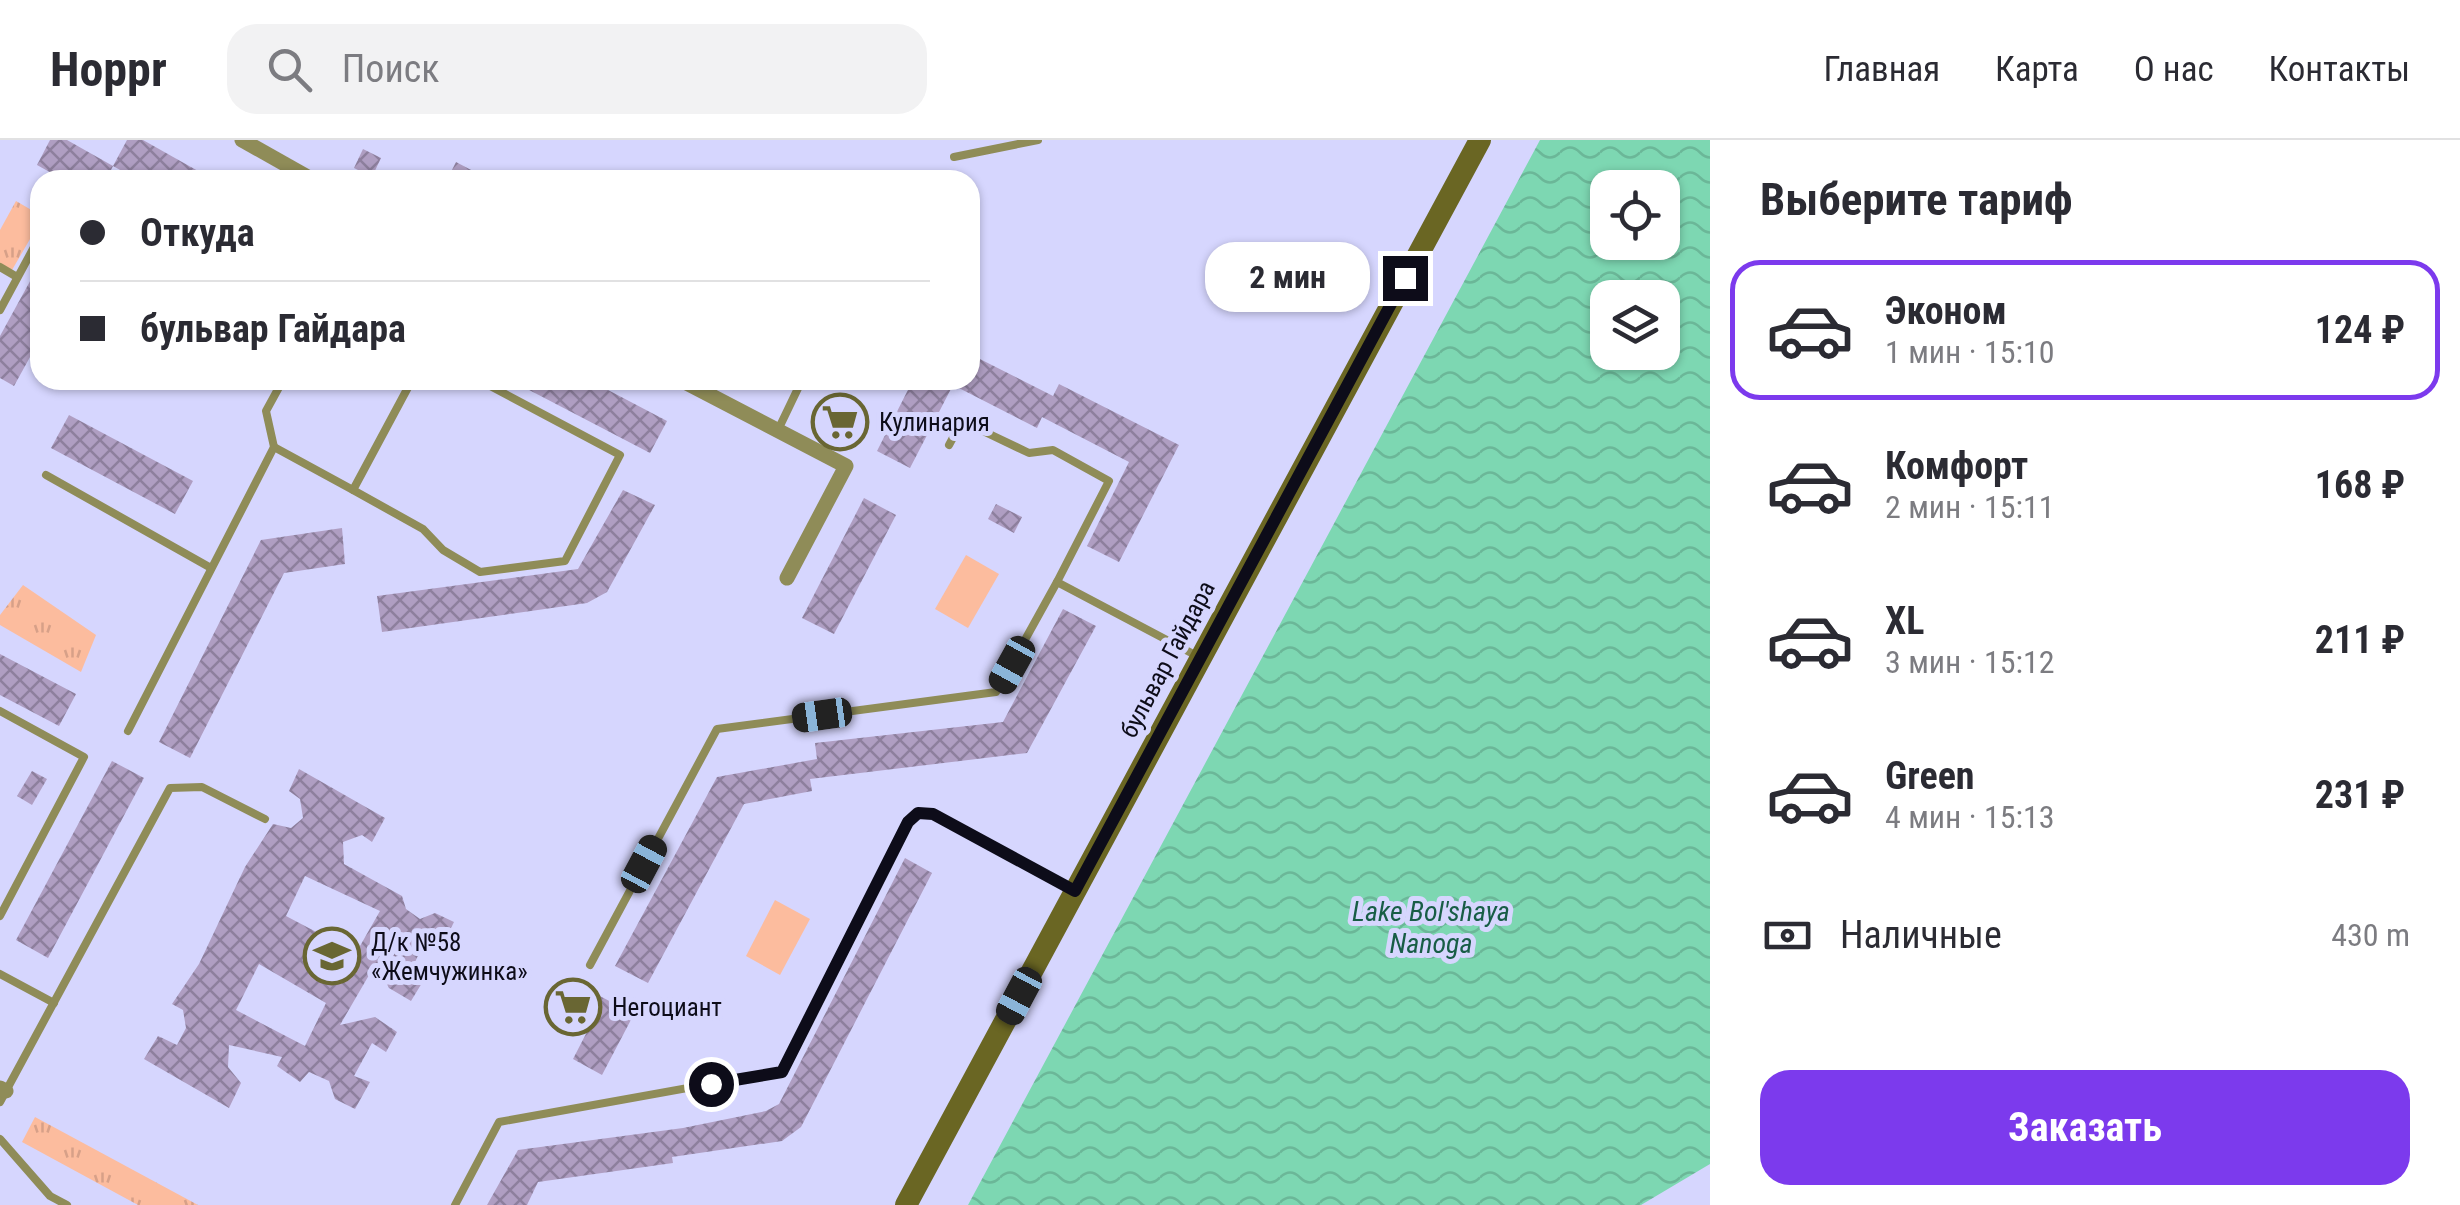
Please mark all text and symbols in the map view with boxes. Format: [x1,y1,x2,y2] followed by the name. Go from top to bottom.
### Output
[227,24,927,114] search box
[50,41,167,98] text: Hoppr
[262,42,317,97] icon: search
[342,47,440,91] text: Поиск
[1823,49,1940,90] text: Главная
[1995,49,2079,90] text: Карта
[2134,49,2214,90] text: О нас
[2269,49,2410,90] text: Контакты
[1590,170,1680,370] map controls
[1590,170,1680,260] button: locate
[1760,173,2073,226] text: Выберите тариф
[140,211,255,255] text: Откуда
[1205,243,1370,313] callout: 2 мин
[1383,256,1428,301] route end
[1249,258,1326,296] text: 2 мин
[1590,280,1680,370] button: layers
[1765,285,1855,375] icon: car
[1885,289,2007,333] text: Эконом
[140,307,406,351] text: бульвар Гайдара
[2315,308,2405,352] text: 124 ₽
[1885,333,2055,371] text: 1 мин · 15:10
[810,392,870,452] supermarket icon: Кулинария
[879,408,990,437] place label: Кулинария
[1765,440,1855,530] icon: car
[1885,444,2028,488] text: Комфорт
[2315,463,2405,507] text: 168 ₽
[1885,488,2055,526] text: 2 мин · 15:11
[1114,576,1221,743] street label: бульвар Гайдара
[1765,595,1855,685] icon: car
[1885,599,1924,643] text: XL
[2315,618,2405,662] text: 211 ₽
[984,631,1040,699] car
[1885,643,2055,681] text: 3 мин · 15:12
[790,696,854,734] car
[1765,750,1855,840] icon: car
[1885,754,1975,798] text: Green
[2315,773,2405,817] text: 231 ₽
[1885,798,2055,836] text: 4 мин · 15:13
[617,830,671,898] car
[1352,895,1510,960] water label: Lake Bol'shaya Nanoga
[1760,908,1815,963] icon: cash
[1840,913,2002,957] text: Наличные
[2331,916,2410,954] text: 430 m
[302,926,362,986] school or university icon: Д/к №58 «Жемчужинка»
[371,928,528,986] place label: Д/к №58 «Жемчужинка»
[992,962,1046,1030] car
[543,977,603,1037] supermarket icon: Негоциант
[612,993,722,1022] place label: Негоциант
[689,1062,734,1107] route start
[1760,1070,2410,1185] button: Заказать

